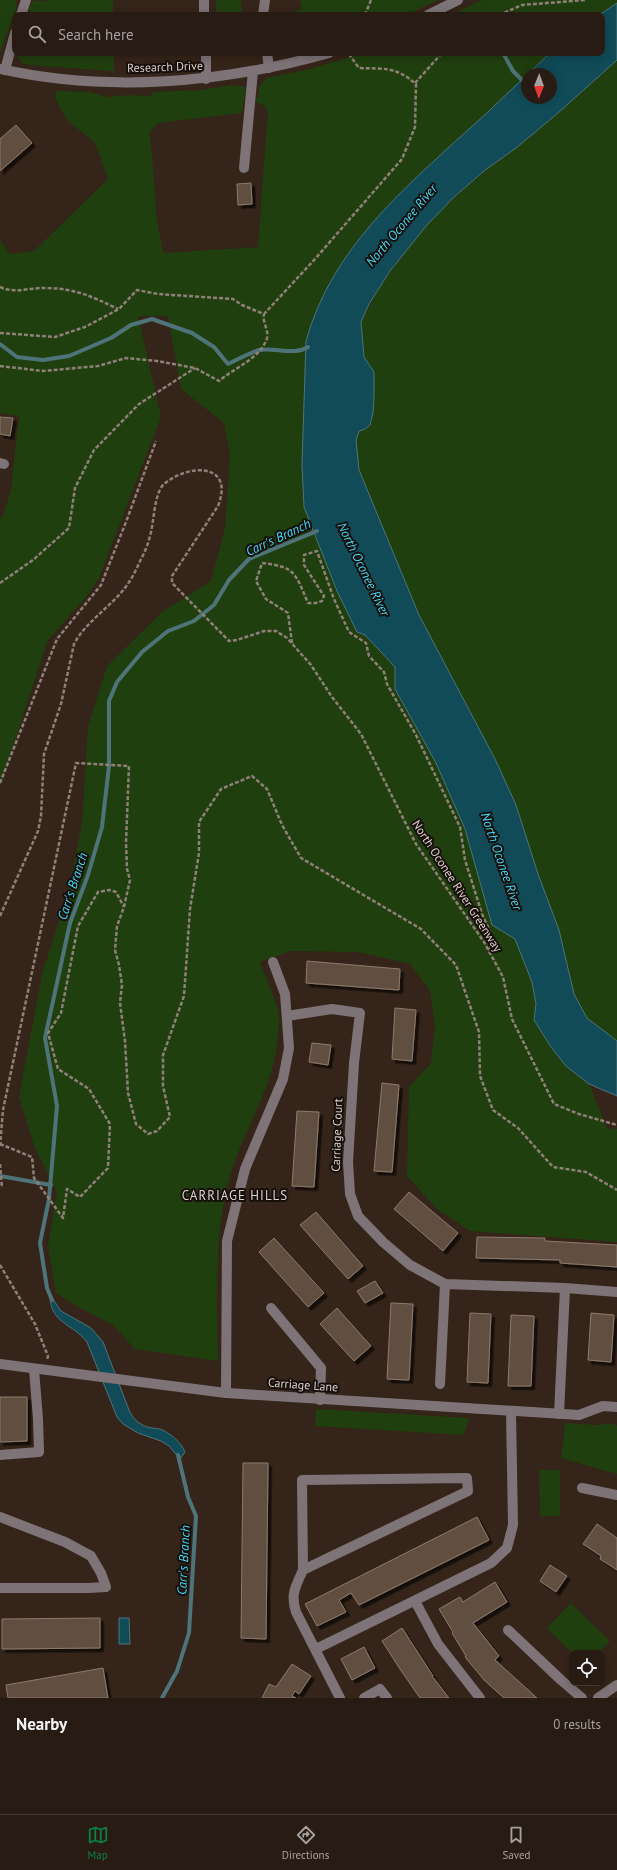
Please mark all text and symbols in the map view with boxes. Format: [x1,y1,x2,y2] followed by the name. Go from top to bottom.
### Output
[12,12,605,56] search box
[26,23,48,45] icon: search
[58,25,134,44] text: Search here
[127,58,203,75] street label: Research Drive
[521,68,557,104] north arrow
[362,180,441,270] water label: North Oconee River
[243,515,313,560] water label: Carr's Branch
[334,520,394,620] water label: North Oconee River
[477,810,526,913] water label: North Oconee River
[409,817,506,955] street label: North Oconee River Greenway
[54,850,91,922] water label: Carr's Branch
[328,1098,345,1172] street label: Carriage Court
[182,1187,288,1204] district label: CARRIAGE HILLS
[267,1375,339,1394] street label: Carriage Lane
[173,1525,194,1595] water label: Carr's Branch
[569,1650,605,1686] map controls
[569,1650,605,1686] button: locate
[16,1713,67,1735] text: Nearby
[553,1716,601,1733] text: 0 results
[87,1824,109,1862] tab: Map
[282,1824,329,1862] tab: Directions
[502,1824,530,1862] tab: Saved

